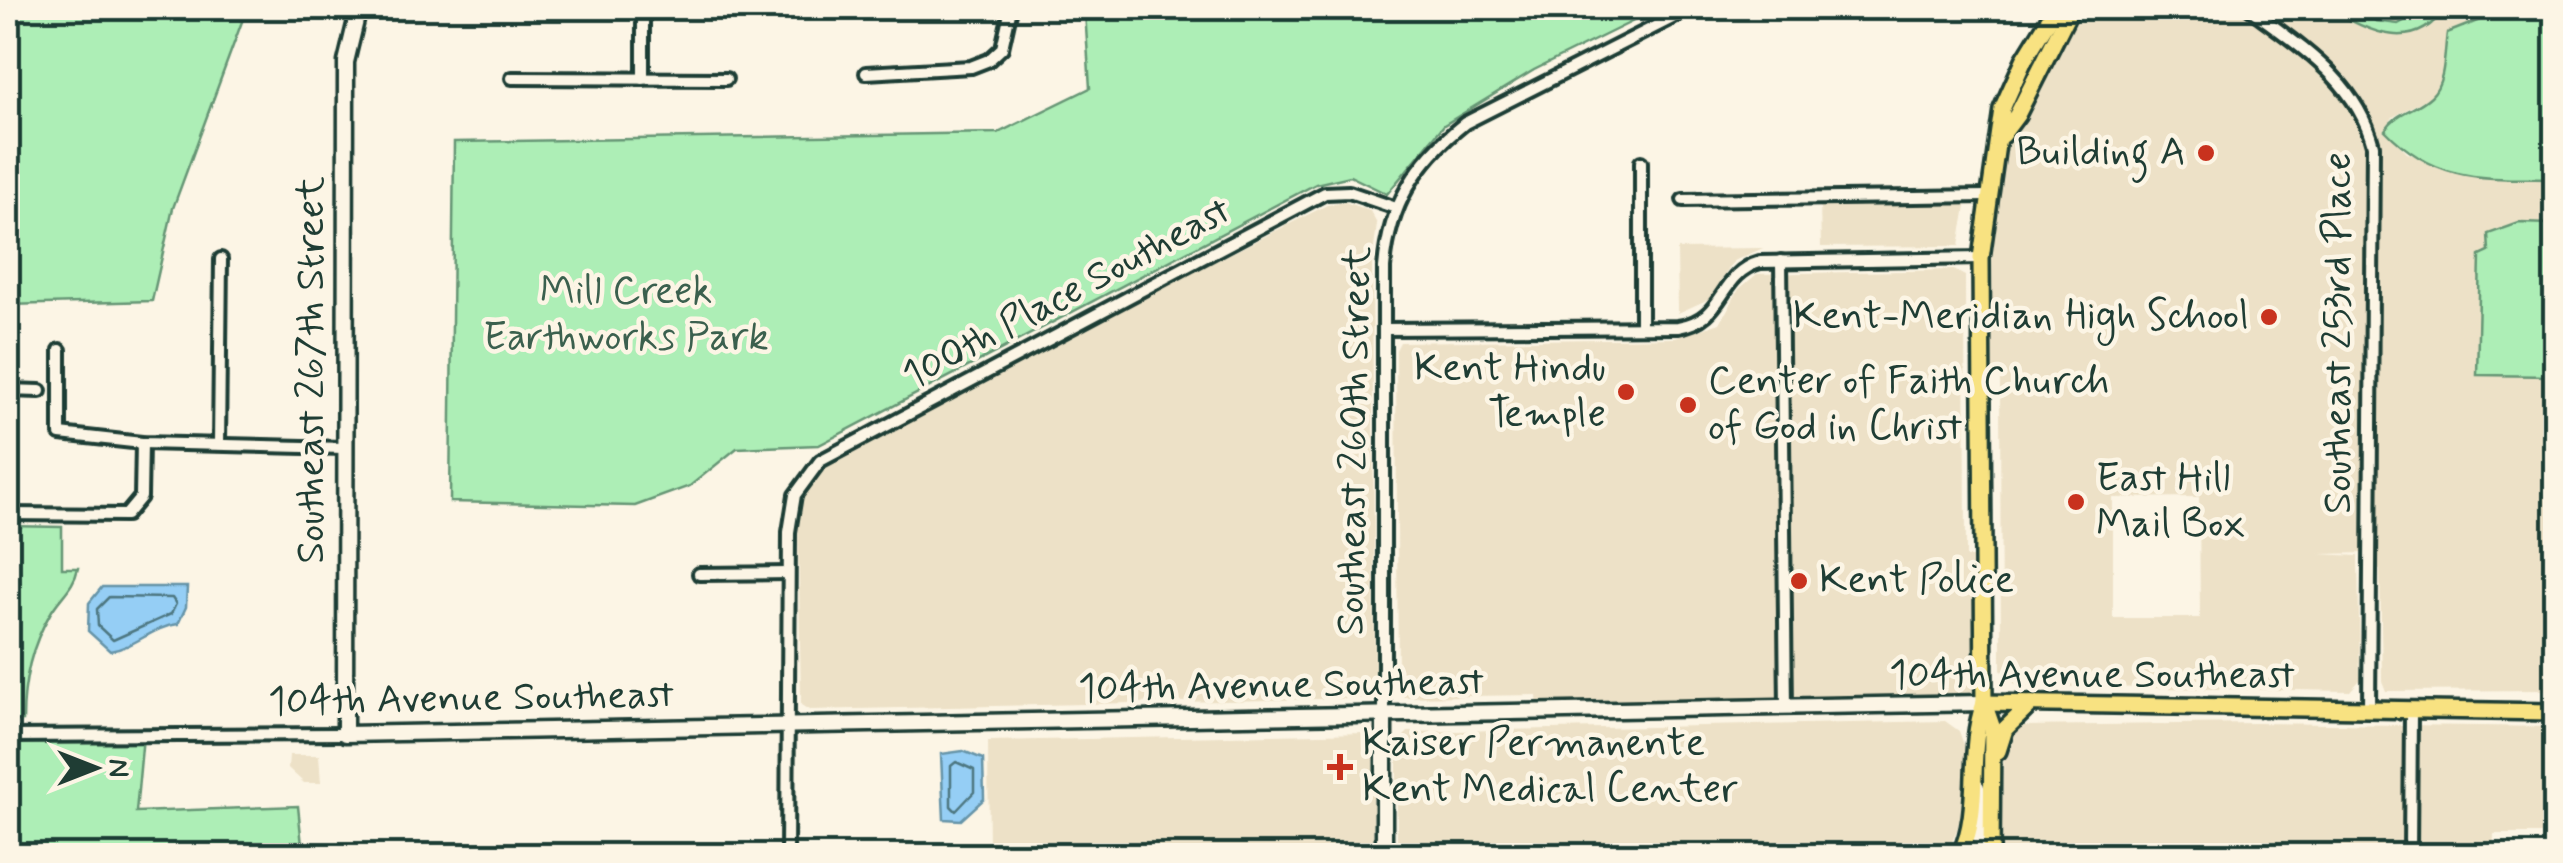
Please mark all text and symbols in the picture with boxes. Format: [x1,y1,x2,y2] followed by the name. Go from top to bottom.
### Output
[2016,127,2186,183] place label: Building A
[2195,142,2217,164] marker: Building A
[2313,152,2365,514] street label: Southeast 253rd Place
[286,176,338,564] street label: Southeast 267th Street
[894,185,1240,402] street label: 100th Place Southeast
[1326,246,1384,636] street label: Southeast 260th Street
[483,266,769,364] park label: Mill Creek Earthworks Park
[1793,291,2249,346] place label: Kent-Meridian High School
[2258,306,2280,328] marker: Kent-Meridian High School
[1414,343,1606,441] place label: Kent Hindu Temple
[1708,356,2110,454] place label: Center of Faith Church of God in Christ
[1615,381,1637,403] marker: Kent Hindu Temple
[1677,394,1699,416] marker: Center of Faith Church of God in Christ
[2096,453,2245,551] place label: East Hill Mail Box
[2065,491,2087,513] marker: East Hill Mail Box
[1819,555,2014,607] place label: Kent Police
[1788,570,1810,592] marker: Kent Police
[1889,650,2295,702] street label: 104th Avenue Southeast
[1078,656,1485,716] street label: 104th Avenue Southeast
[268,669,675,729] street label: 104th Avenue Southeast
[45,718,145,818] north arrow
[1362,718,1738,816] place label: Kaiser Permanente Kent Medical Center
[1327,754,1353,780] marker: Kaiser Permanente Kent Medical Center
[99,759,136,777] text: N

